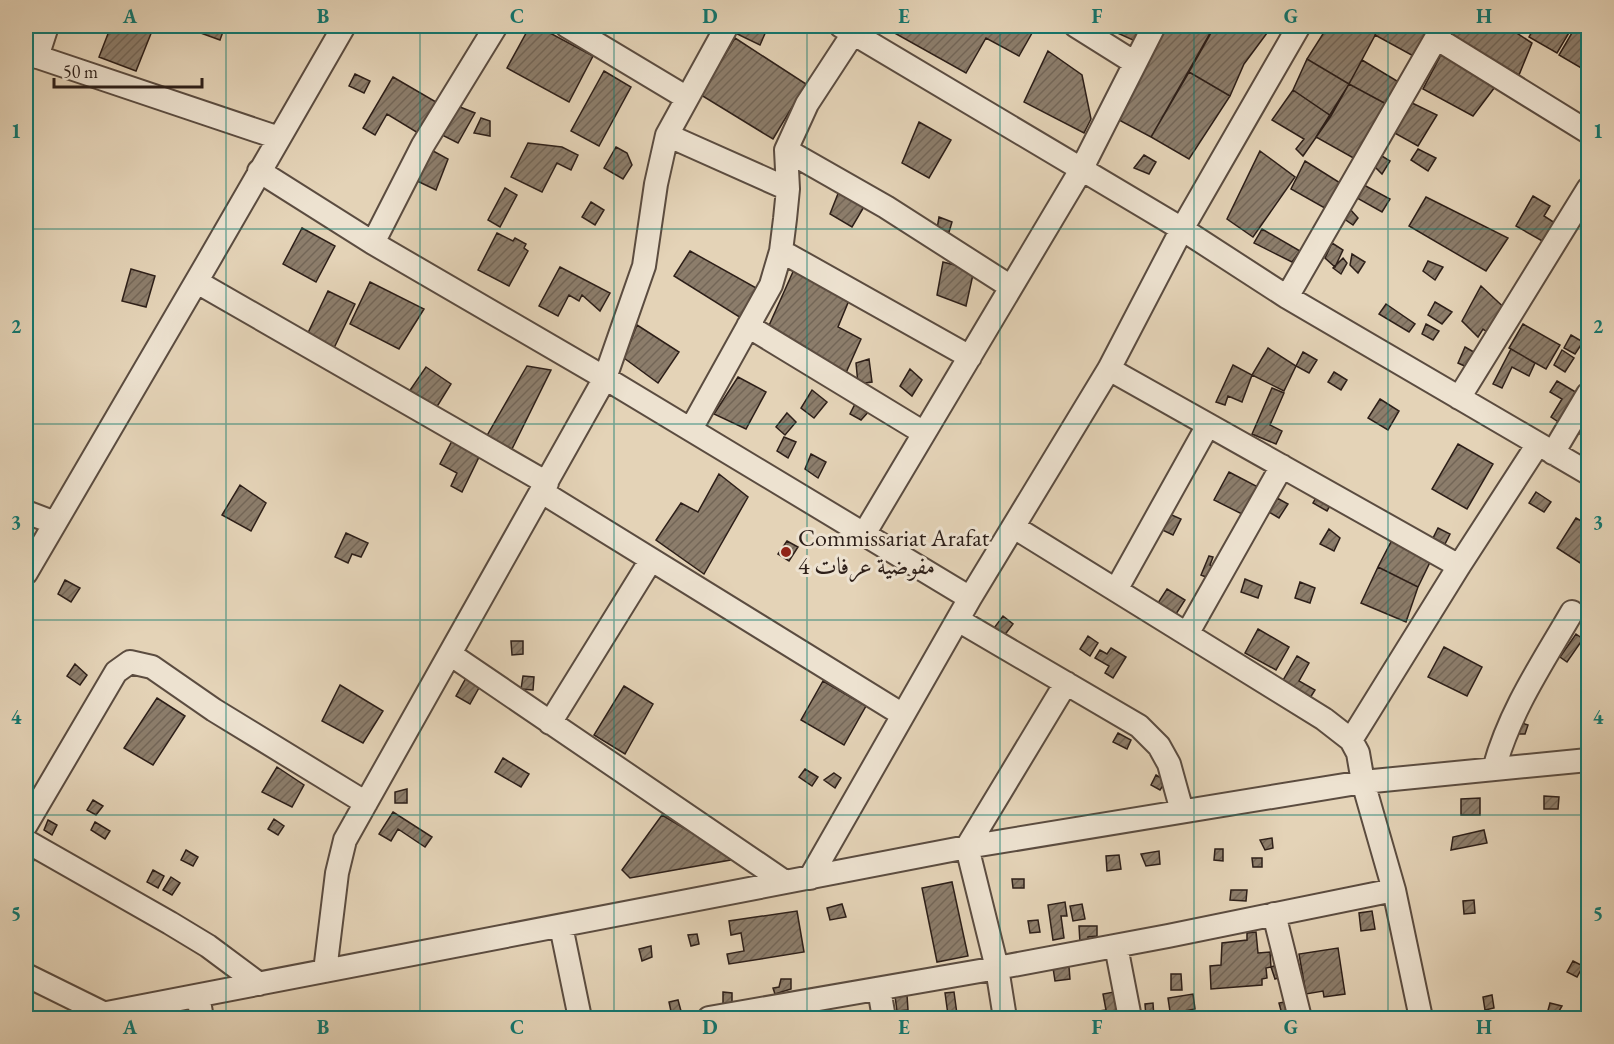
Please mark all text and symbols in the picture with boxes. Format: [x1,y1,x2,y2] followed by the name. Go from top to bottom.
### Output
[122,3,138,29] text: A
[317,3,329,29] text: B
[510,3,524,29] text: C
[702,3,718,29] text: D
[898,3,910,29] text: E
[1092,3,1103,29] text: F
[1284,3,1298,29] text: G
[1476,3,1492,29] text: H
[54,51,202,89] scale bar
[63,60,98,83] text: 50 m
[11,118,21,144] text: 1
[1593,118,1603,144] text: 1
[11,313,22,339] text: 2
[1593,313,1604,339] text: 2
[11,509,21,535] text: 3
[1593,509,1603,535] text: 3
[798,522,990,583] place label: Commissariat Arafat 4 مفوضية عرفات
[779,545,793,559] marker: Commissariat Arafat 4 مفوضية عرفات
[11,704,22,730] text: 4
[1593,704,1604,730] text: 4
[11,900,21,926] text: 5
[1593,900,1603,926] text: 5
[122,1014,138,1040] text: A
[317,1014,329,1040] text: B
[510,1014,524,1040] text: C
[702,1014,718,1040] text: D
[898,1014,910,1040] text: E
[1092,1014,1103,1040] text: F
[1284,1014,1298,1040] text: G
[1476,1014,1492,1040] text: H

